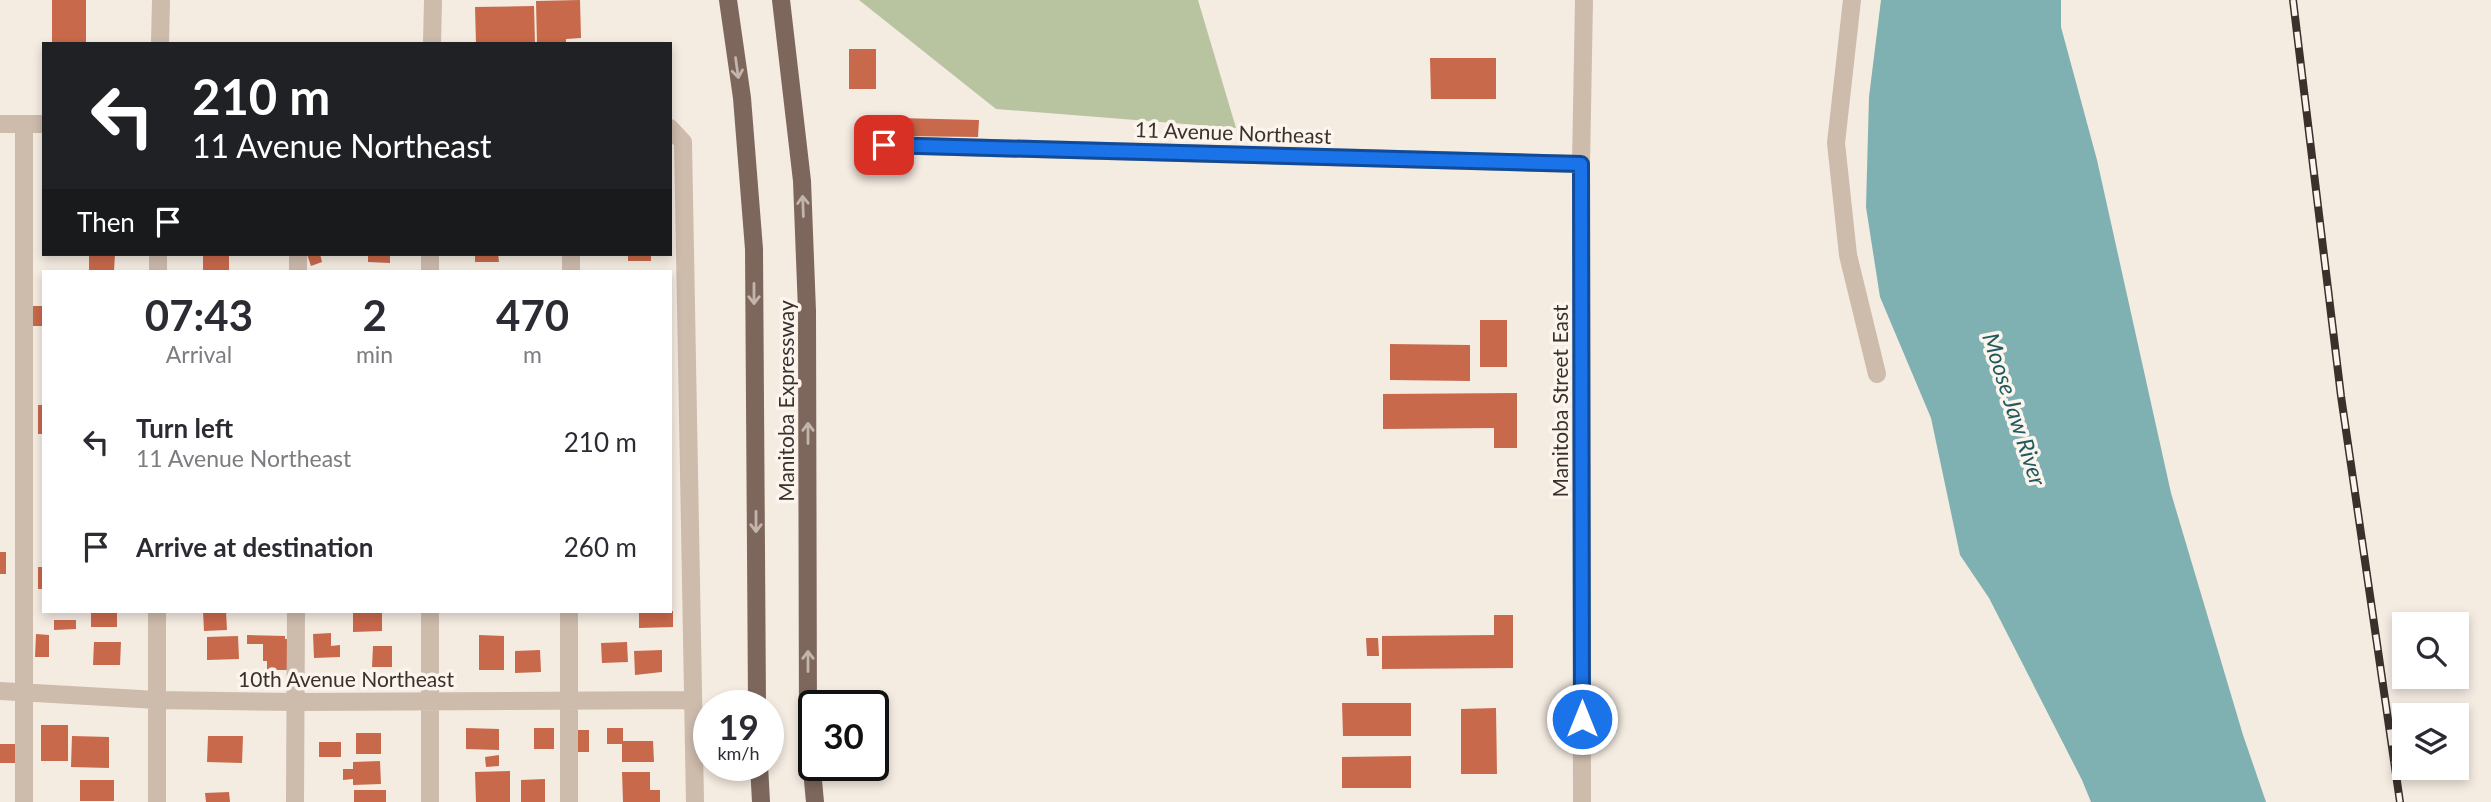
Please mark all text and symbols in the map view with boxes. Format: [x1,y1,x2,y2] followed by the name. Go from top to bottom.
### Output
[731,56,744,78] one-way arrow
[192,67,330,125] text: 210 m
[77,70,168,161] icon: left
[854,115,914,175] pin
[1134,116,1332,148] street label: 11 Avenue Northeast
[192,126,492,165] text: 11 Avenue Northeast
[865,126,903,164] icon: arrive
[797,194,810,217] one-way arrow
[149,203,187,241] icon: arrive
[77,206,135,238] text: Then
[747,283,761,306] one-way arrow
[145,290,253,340] text: 07:43
[362,290,387,340] text: 2
[496,290,569,340] text: 470
[773,300,798,502] street label: Manitoba Expressway
[1547,304,1572,498] street label: Manitoba Street East
[1977,329,2053,490] water label: Moose Jaw River
[166,340,232,368] text: Arrival
[356,340,393,368] text: min
[523,340,542,368] text: m
[136,412,233,444] text: Turn left
[801,422,815,445] one-way arrow
[77,423,115,461] icon: left
[564,426,637,458] text: 210 m
[136,444,351,472] text: 11 Avenue Northeast
[749,510,763,533] one-way arrow
[77,528,115,566] icon: arrive
[136,531,373,563] text: Arrive at destination
[564,531,637,563] text: 260 m
[2392,612,2469,780] map controls
[2392,612,2469,689] button: search
[801,649,815,672] one-way arrow
[238,666,454,691] street label: 10th Avenue Northeast
[1545,682,1619,756] position arrow
[798,690,889,781] speed limit sign: 30
[2392,703,2469,780] button: layers
[718,705,759,747] text: 19
[717,742,760,764] text: km/h

